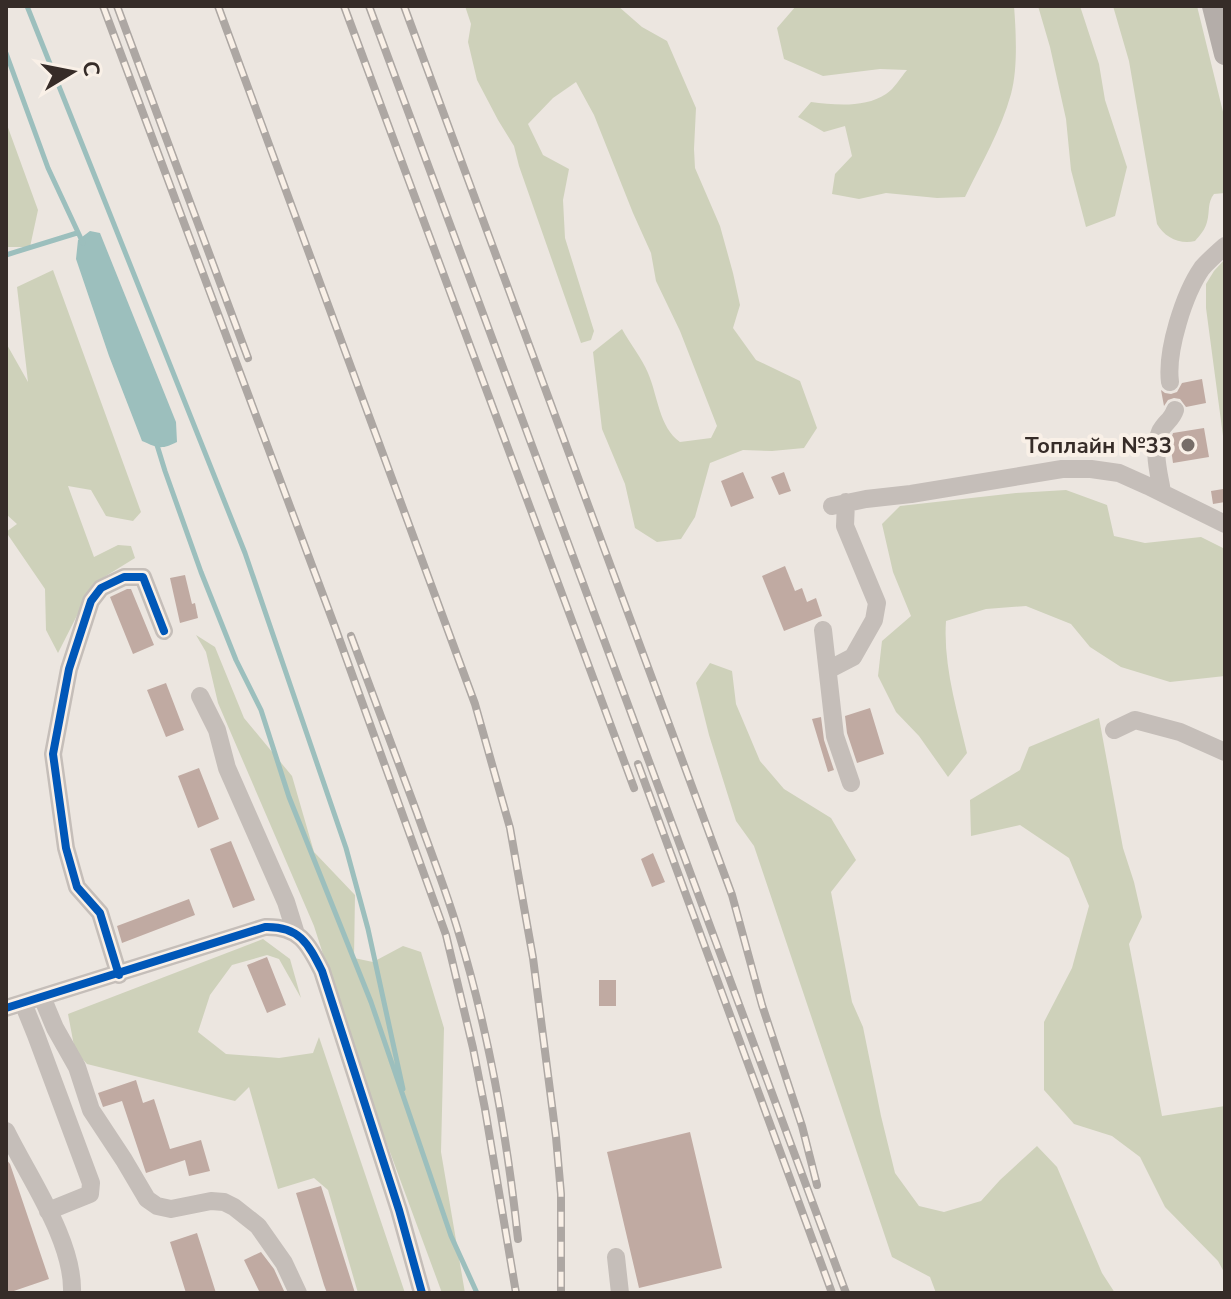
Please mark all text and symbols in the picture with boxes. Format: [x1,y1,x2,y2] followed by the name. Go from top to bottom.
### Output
[32,32,112,112] north arrow
[75,59,107,79] text: С
[1025,431,1172,461] place label: Топлайн №33
[1179,436,1197,454] marker: Топлайн №33

